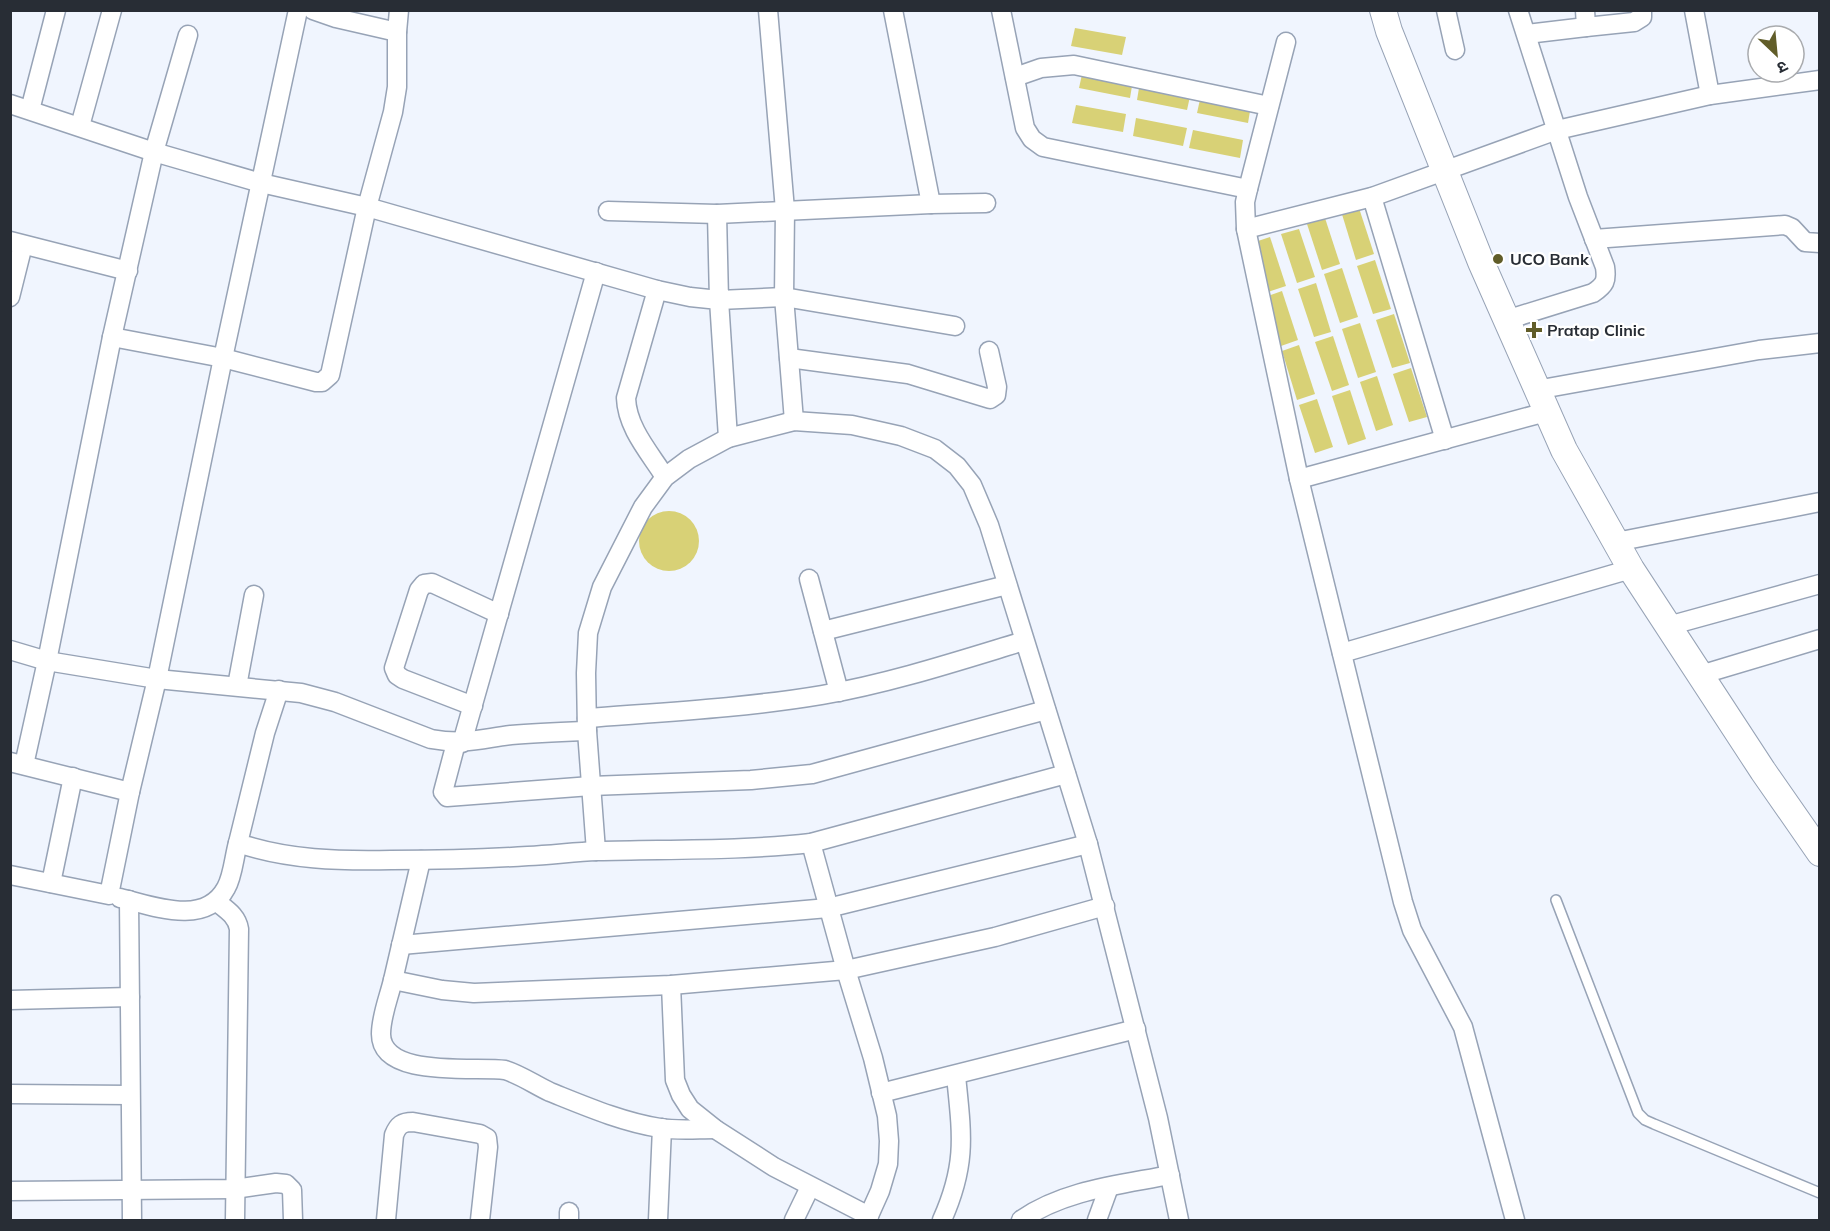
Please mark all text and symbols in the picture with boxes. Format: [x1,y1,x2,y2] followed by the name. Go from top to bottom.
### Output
[1746,24,1806,84] north arrow
[1773,56,1791,79] text: उ
[1510,249,1590,269] place label: UCO Bank
[1491,252,1505,266] marker: UCO Bank
[1547,320,1645,340] place label: Pratap Clinic
[1525,321,1543,339] marker: Pratap Clinic

